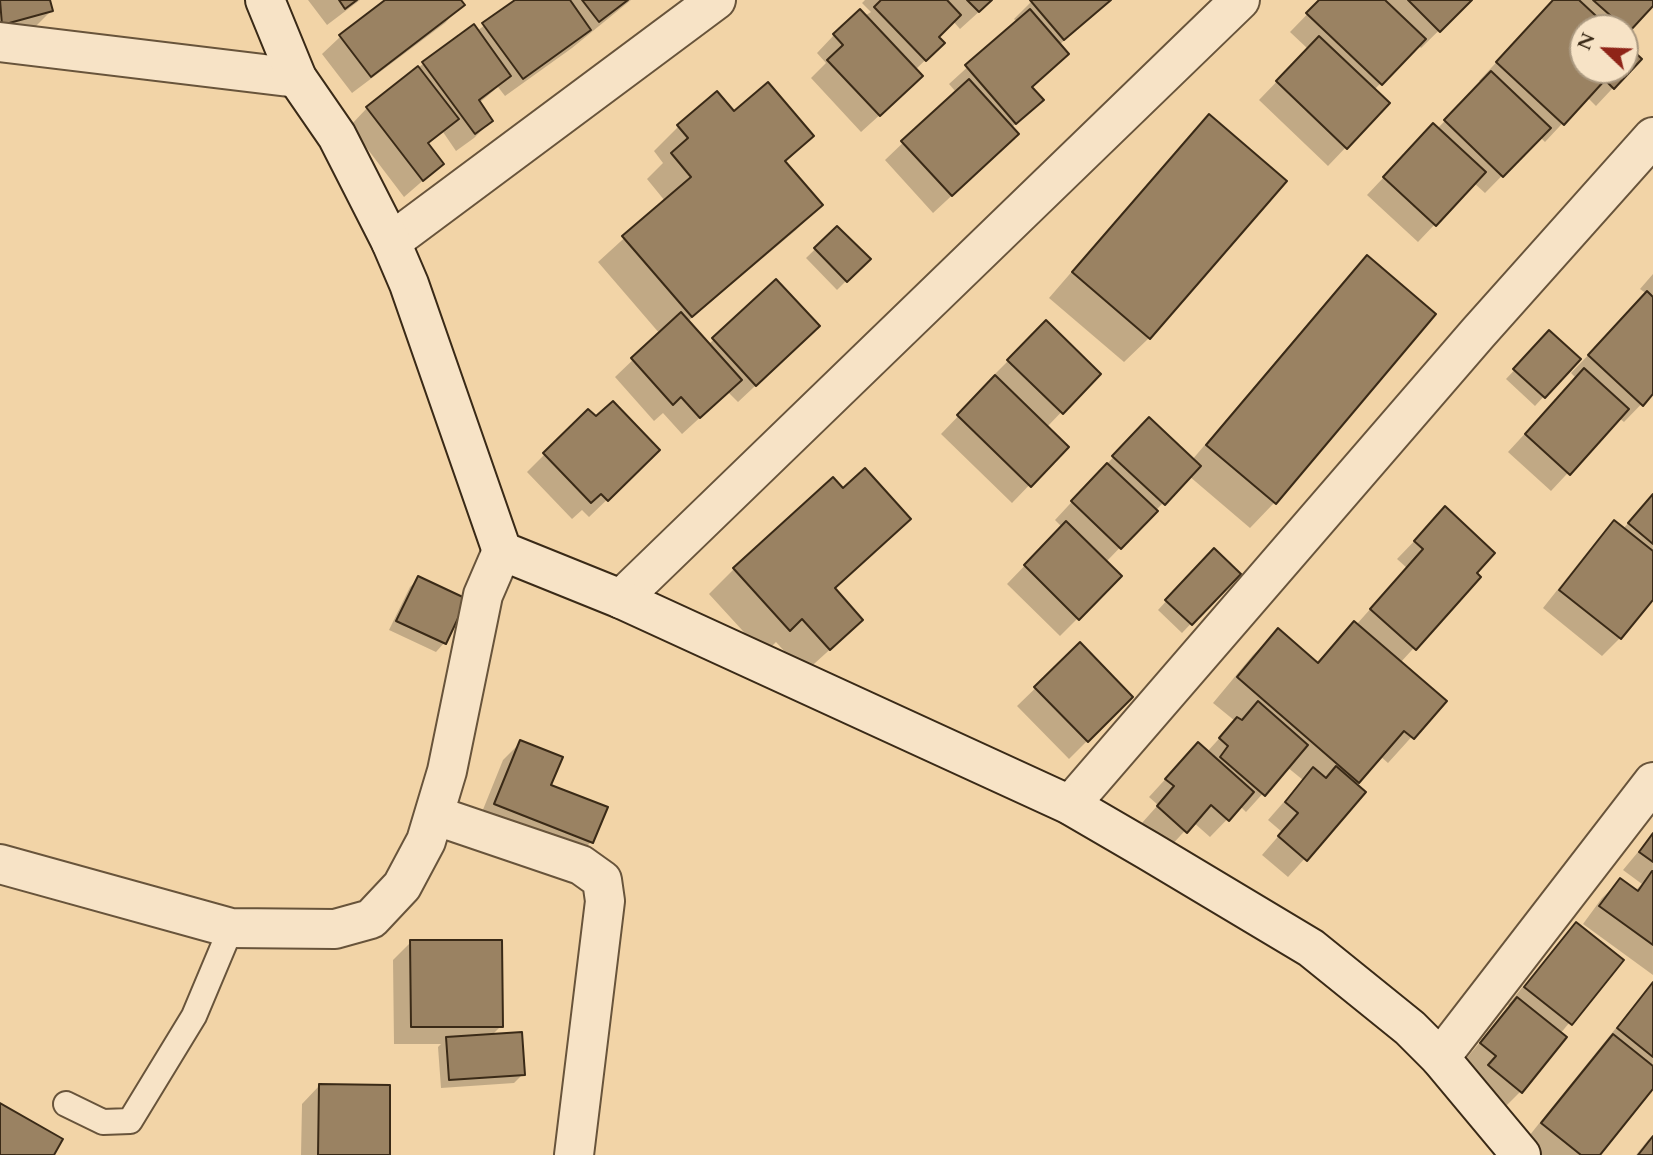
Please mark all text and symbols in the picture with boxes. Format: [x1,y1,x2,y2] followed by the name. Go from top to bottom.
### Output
[1569,14,1639,84] north arrow
[1571,29,1602,54] text: N

